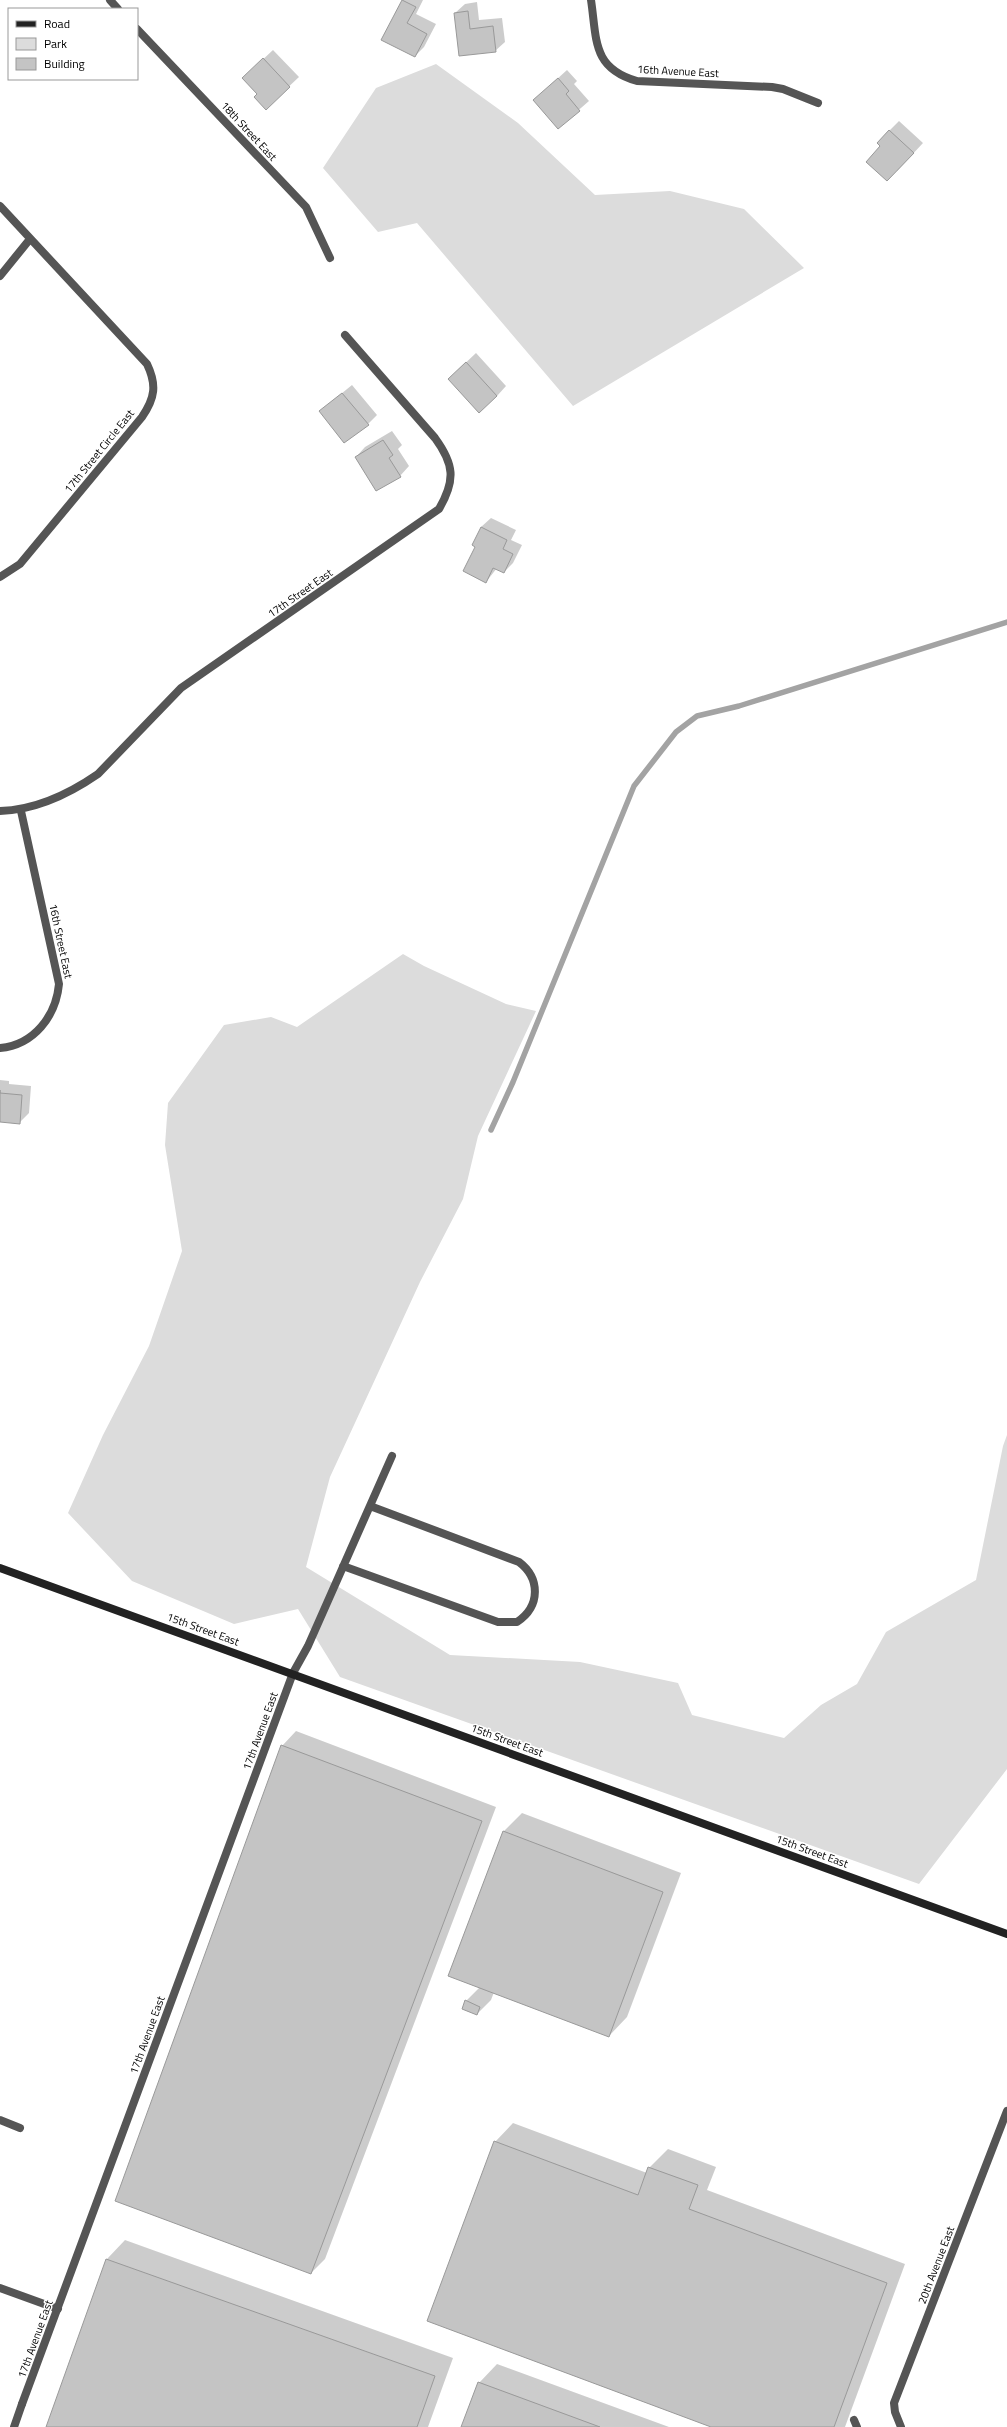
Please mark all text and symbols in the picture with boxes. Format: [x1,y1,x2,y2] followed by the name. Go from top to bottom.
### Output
[8,8,138,80] legend
[44,14,70,33] text: Road
[44,34,67,53] text: Park
[44,54,85,73] text: Building
[637,61,719,81] street label: 16th Avenue East
[217,98,281,164] street label: 18th Street East
[60,406,138,496] street label: 17th Street Circle East
[264,565,336,621] street label: 17th Street East
[45,902,77,980] street label: 16th Street East
[165,1609,242,1650] street label: 15th Street East
[238,1690,282,1772] street label: 17th Avenue East
[469,1720,546,1761] street label: 15th Street East
[774,1831,851,1872] street label: 15th Street East
[125,1994,169,2076] street label: 17th Avenue East
[914,2224,958,2306] street label: 20th Avenue East
[13,2298,57,2380] street label: 17th Avenue East

